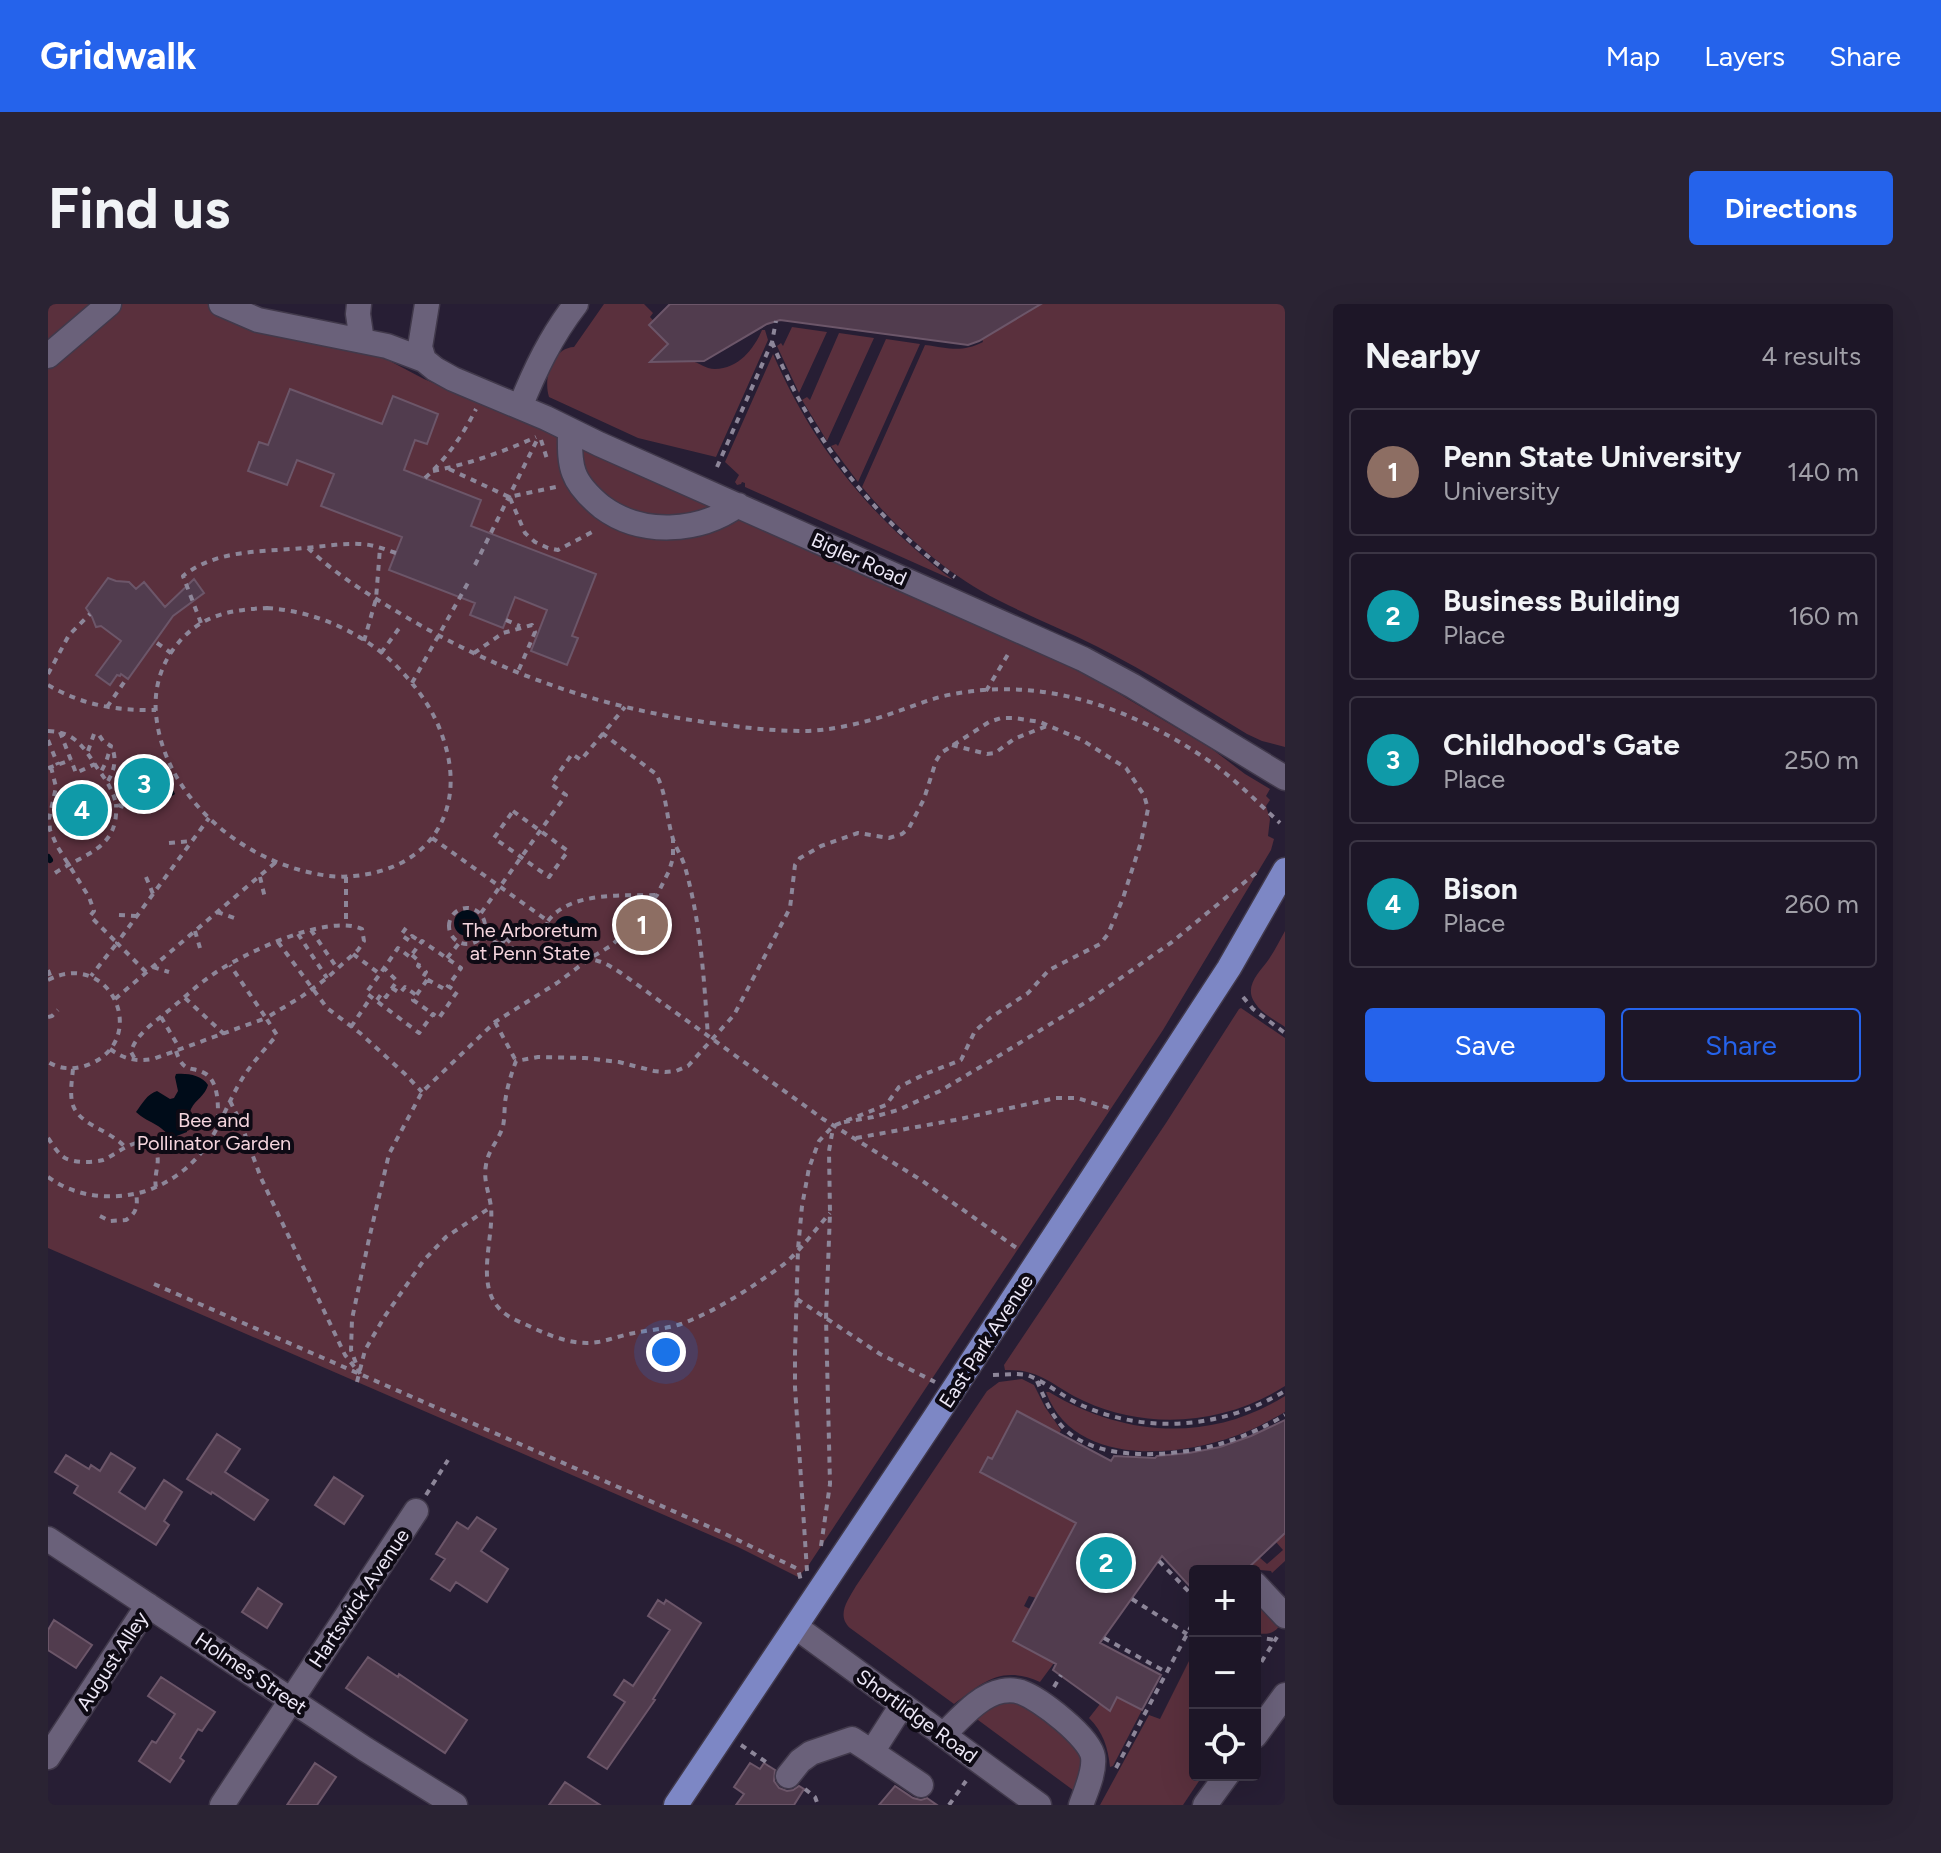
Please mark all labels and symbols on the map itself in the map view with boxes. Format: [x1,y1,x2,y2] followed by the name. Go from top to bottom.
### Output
[808,527,910,591] street label: Bigler Road
[118,754,170,814] pin: 3
[56,780,108,840] pin: 4
[616,895,668,955] pin: 1
[462,918,598,965] park label: The Arboretum at Penn State
[137,1108,291,1155] park label: Bee and Pollinator Garden
[934,1270,1038,1412] street label: East Park Avenue
[646,1332,686,1372] your location
[304,1524,414,1672] street label: Hartswick Avenue
[1080,1533,1132,1593] pin: 2
[71,1607,153,1715] street label: August Alley
[191,1627,311,1719] street label: Holmes Street
[852,1664,982,1768] street label: Shortlidge Road

